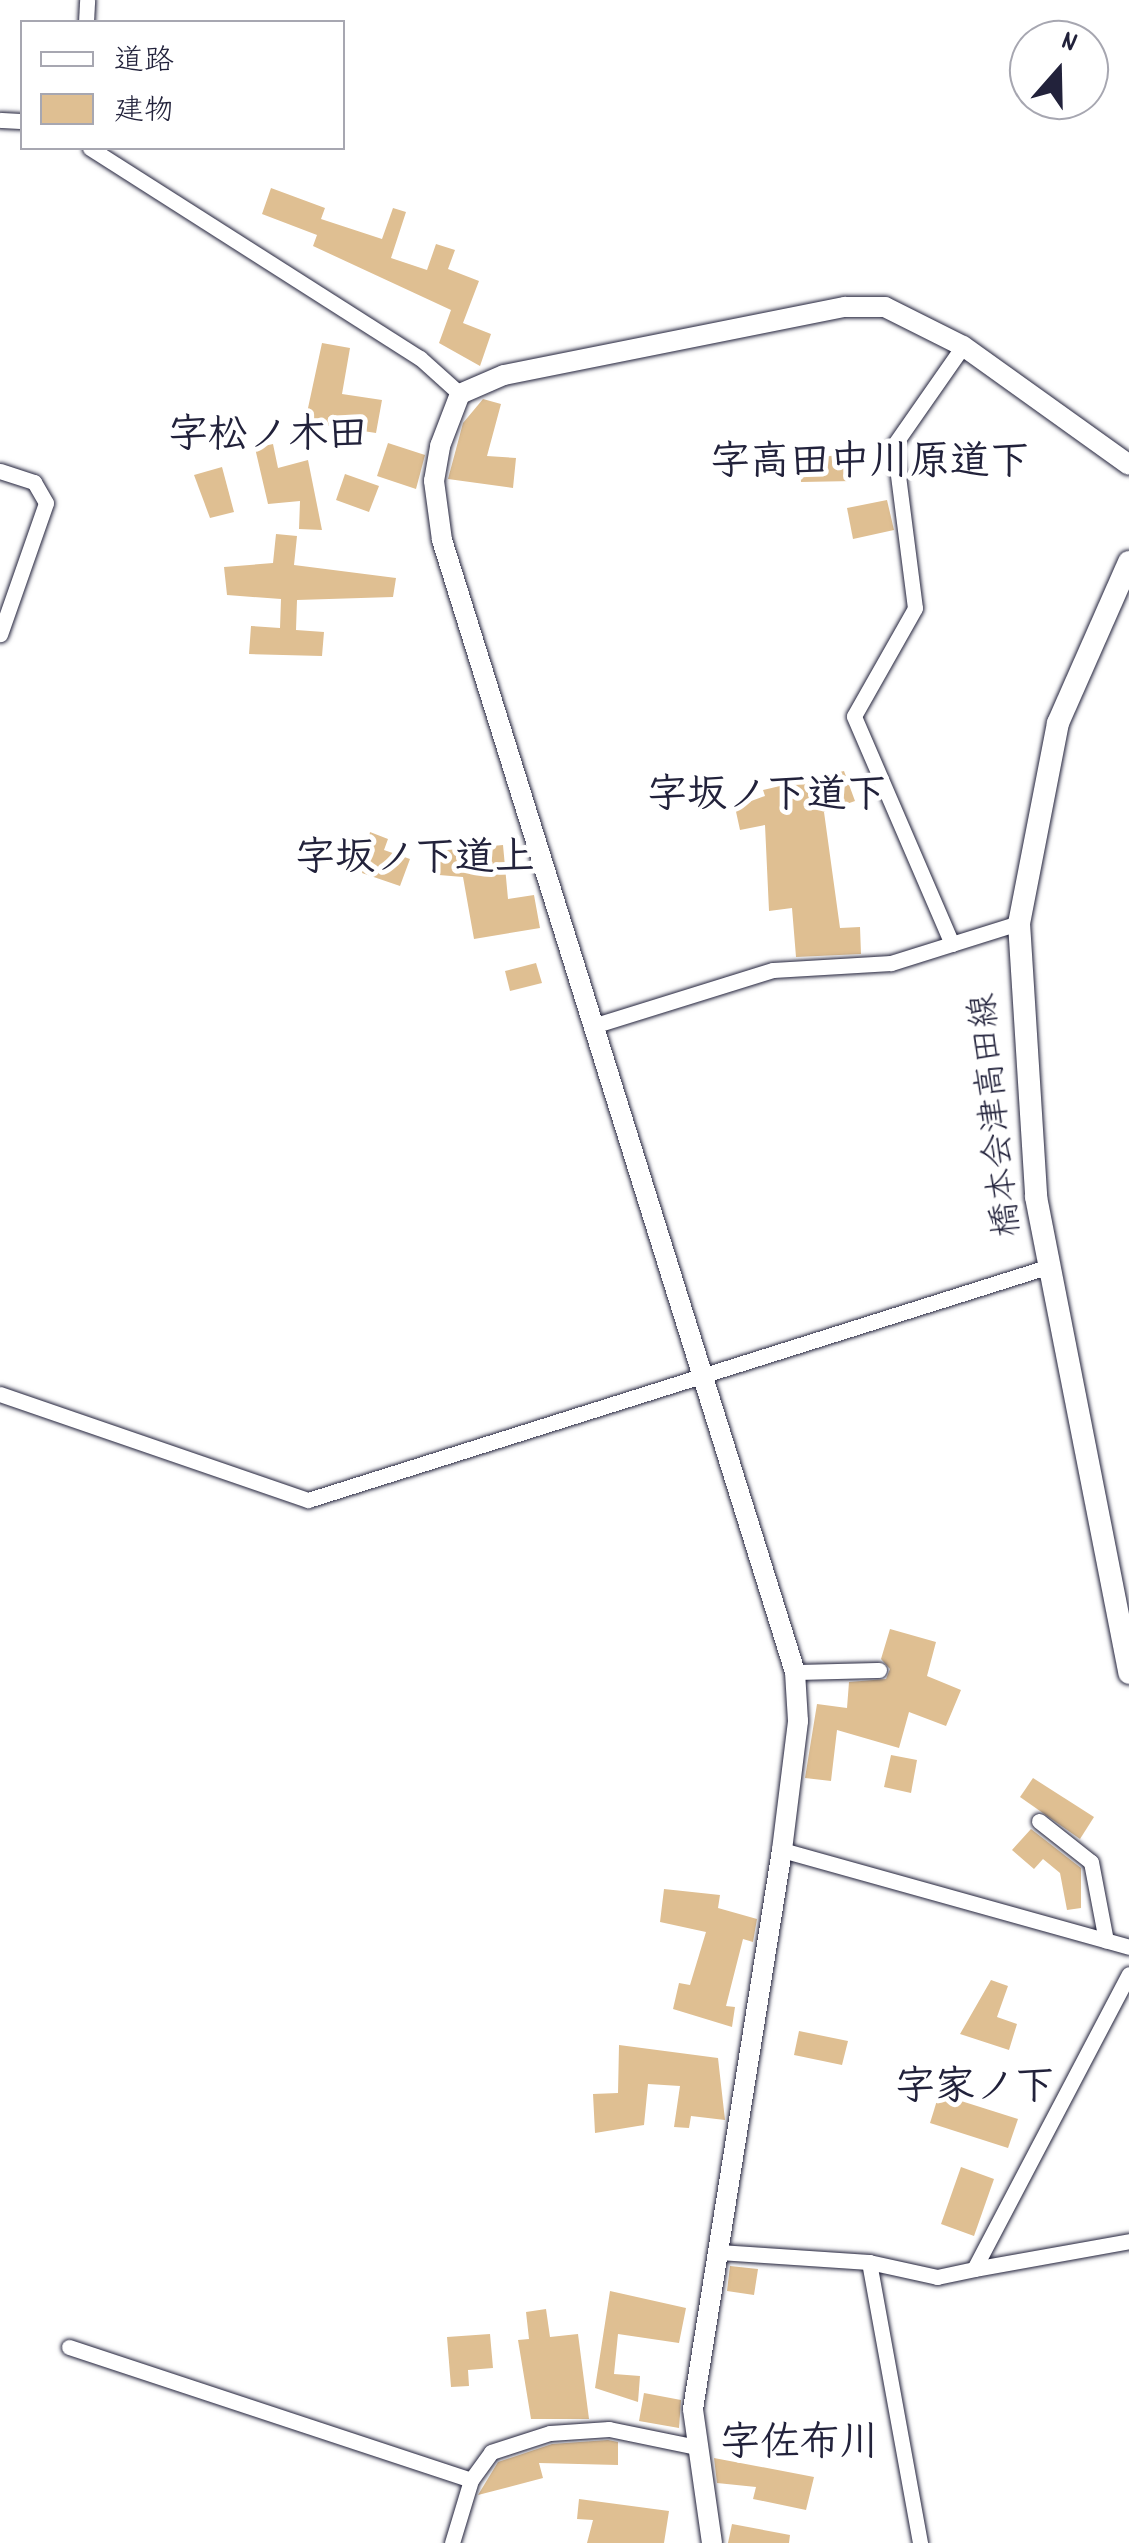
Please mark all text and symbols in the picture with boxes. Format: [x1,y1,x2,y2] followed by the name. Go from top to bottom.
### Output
[20,20,345,150] legend
[1009,20,1109,120] north arrow
[1055,23,1082,65] text: N
[114,42,174,85] text: 道路
[114,92,174,135] text: 建物
[168,415,368,463] district label: 字松ノ木田
[710,442,1030,490] district label: 字高田中川原道下
[647,775,887,823] district label: 字坂ノ下道下
[295,838,535,886] district label: 字坂ノ下道上
[964,991,1032,1239] street label: 橋本会津高田線
[895,2067,1055,2115] district label: 字家ノ下
[720,2423,880,2471] district label: 字佐布川

